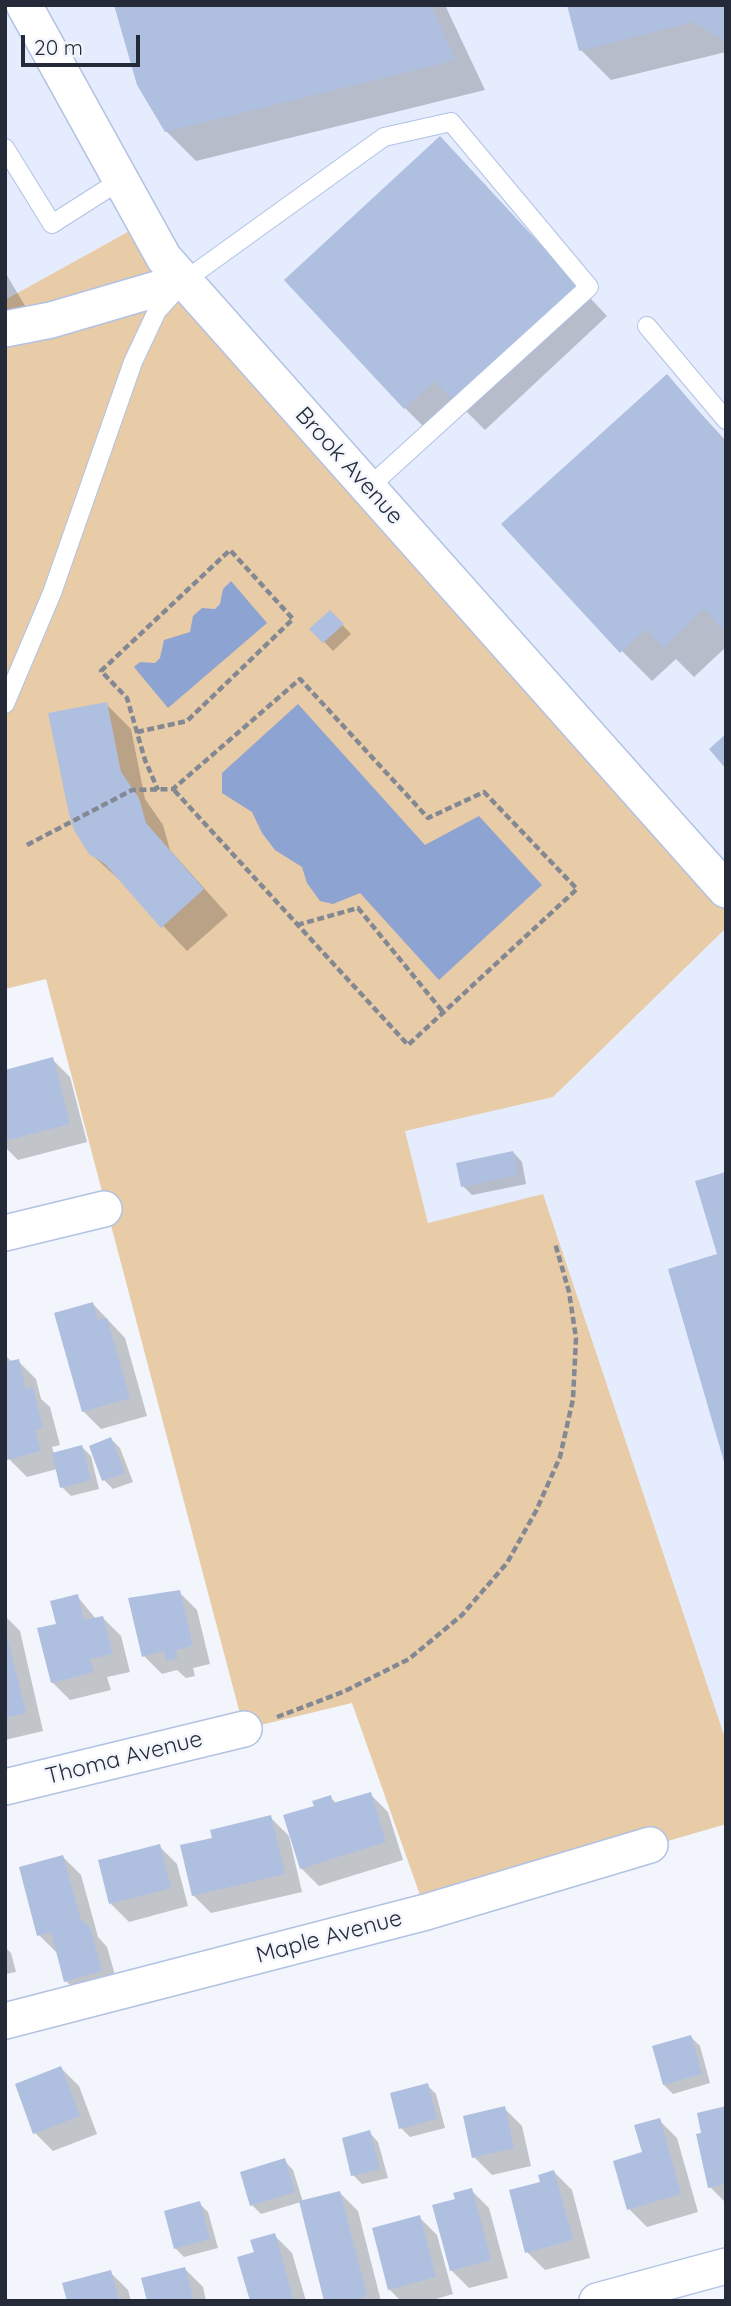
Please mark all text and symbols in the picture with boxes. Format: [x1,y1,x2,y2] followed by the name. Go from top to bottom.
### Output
[24,21,144,65] scale bar
[34,34,83,60] text: 20 m
[289,402,409,530] street label: Brook Avenue
[43,1725,205,1791] street label: Thoma Avenue
[253,1904,405,1970] street label: Maple Avenue

